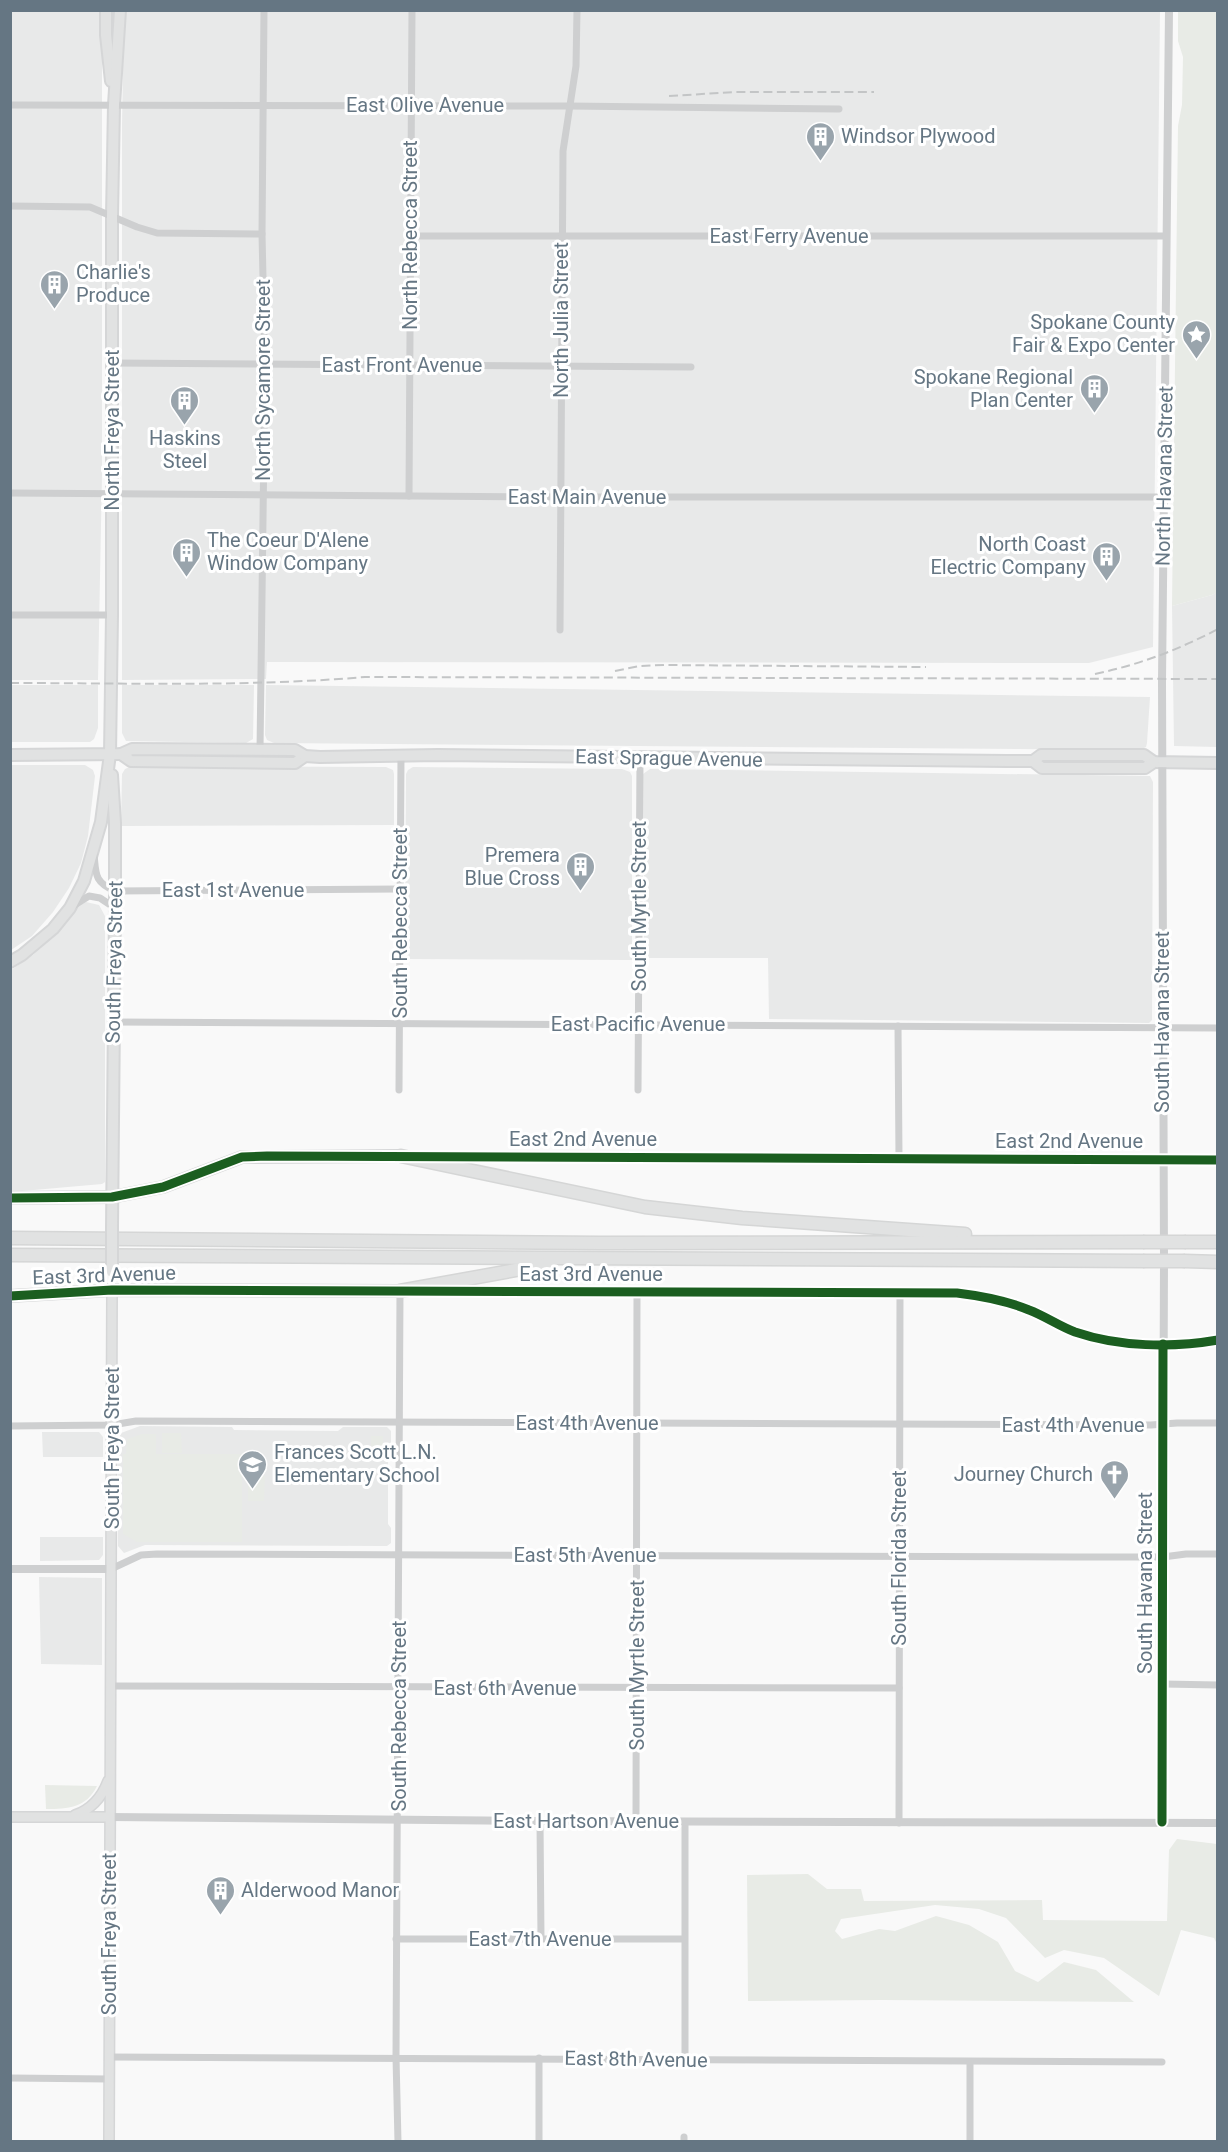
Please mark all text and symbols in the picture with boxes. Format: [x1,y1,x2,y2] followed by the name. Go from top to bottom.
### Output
[346,93,504,117] street label: East Olive Avenue
[804,120,836,162] building icon: Windsor Plywood
[841,124,995,148] place label: Windsor Plywood
[398,140,422,330] street label: North Rebecca Street
[709,224,869,248] street label: East Ferry Avenue
[549,242,573,398] street label: North Julia Street
[76,260,151,307] place label: Charlie's Produce
[39,268,71,310] building icon: Charlie's Produce
[251,279,275,481] street label: North Sycamore Street
[1012,310,1176,357] place label: Spokane County Fair & Expo Center
[1180,318,1212,360] place icon: Spokane County Fair & Expo Center
[100,349,124,511] street label: North Freya Street
[322,353,482,377] street label: East Front Avenue
[914,365,1073,412] place label: Spokane Regional Plan Center
[1078,372,1110,414] building icon: Spokane Regional Plan Center
[169,384,201,426] building icon: Haskins Steel
[1150,386,1178,566] street label: North Havana Street
[149,426,221,473] place label: Haskins Steel
[508,485,666,509] street label: East Main Avenue
[207,528,369,575] place label: The Coeur D'Alene Window Company
[931,532,1087,579] place label: North Coast Electric Company
[170,536,202,578] building icon: The Coeur D'Alene Window Company
[1091,540,1123,582] building icon: North Coast Electric Company
[575,744,763,772] street label: East Sprague Avenue
[627,821,651,991] street label: South Myrtle Street
[388,827,412,1019] street label: South Rebecca Street
[464,843,560,890] place label: Premera Blue Cross
[565,850,597,892] building icon: Premera Blue Cross
[162,878,304,902] street label: East 1st Avenue
[101,880,127,1044] street label: South Freya Street
[1150,931,1174,1113] street label: South Havana Street
[551,1012,725,1036] street label: East Pacific Avenue
[509,1127,657,1151] street label: East 2nd Avenue
[995,1129,1143,1153] street label: East 2nd Avenue
[32,1261,176,1289] street label: East 3rd Avenue
[519,1262,663,1286] street label: East 3rd Avenue
[100,1367,124,1529] street label: South Freya Street
[515,1411,659,1435] street label: East 4th Avenue
[1001,1413,1145,1437] street label: East 4th Avenue
[274,1440,440,1487] place label: Frances Scott L.N. Elementary School
[237,1448,269,1490] school or university icon: Frances Scott L.N. Elementary School
[1098,1458,1130,1500] church icon: Journey Church
[954,1462,1093,1486] place label: Journey Church
[887,1470,911,1646] street label: South Florida Street
[1133,1492,1157,1674] street label: South Havana Street
[513,1543,657,1567] street label: East 5th Avenue
[625,1580,649,1750] street label: South Myrtle Street
[387,1620,411,1812] street label: South Rebecca Street
[433,1676,577,1700] street label: East 6th Avenue
[493,1809,679,1833] street label: East Hartson Avenue
[97,1853,121,2015] street label: South Freya Street
[204,1874,236,1916] building icon: Alderwood Manor
[241,1878,400,1902] place label: Alderwood Manor
[468,1927,612,1951] street label: East 7th Avenue
[564,2046,708,2072] street label: East 8th Avenue

